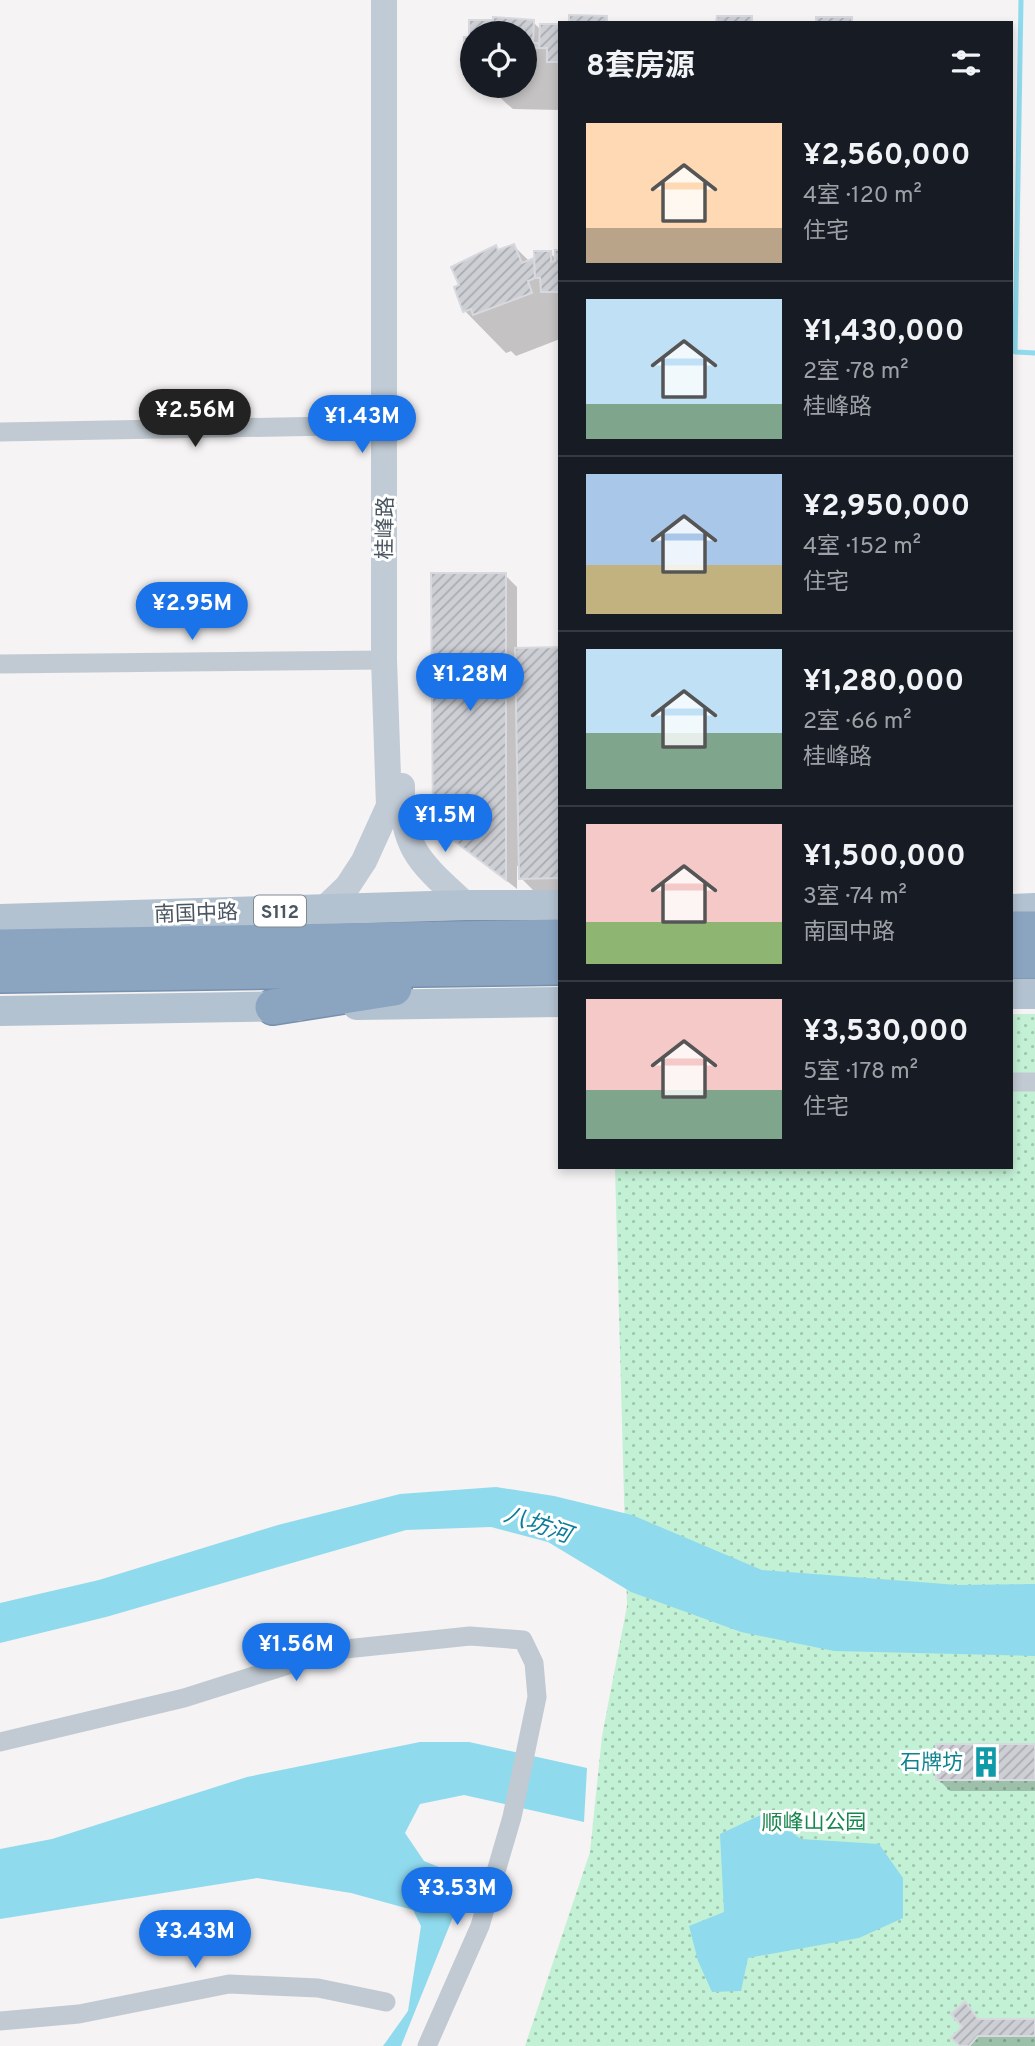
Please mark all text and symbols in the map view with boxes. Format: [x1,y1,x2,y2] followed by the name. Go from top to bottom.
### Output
[460,21,537,98] map controls
[460,21,537,98] button: locate
[947,44,985,82] icon: filters
[586,49,695,86] text: 8套房源
[803,138,970,175] text: ¥2,560,000
[642,151,726,235] icon: home
[803,182,922,211] text: 4室 · 120 m²
[803,218,849,247] text: 住宅
[803,314,964,351] text: ¥1,430,000
[642,327,726,411] icon: home
[803,358,909,387] text: 2室 · 78 m²
[138,390,252,449] pin: ¥2.56M
[803,394,872,423] text: 桂峰路
[305,396,419,455] pin: ¥1.43M
[155,397,235,426] text: ¥2.56M
[324,403,400,432] text: ¥1.43M
[803,489,970,526] text: ¥2,950,000
[372,496,401,560] street label: 桂峰路
[642,502,726,586] icon: home
[803,533,921,562] text: 4室 · 152 m²
[803,569,849,598] text: 住宅
[135,582,249,642] pin: ¥2.95M
[152,590,232,619] text: ¥2.95M
[413,654,527,713] pin: ¥1.28M
[432,661,508,690] text: ¥1.28M
[803,664,964,701] text: ¥1,280,000
[642,677,726,761] icon: home
[803,708,912,737] text: 2室 · 66 m²
[803,744,872,773] text: 桂峰路
[396,794,494,854] pin: ¥1.5M
[414,802,476,831] text: ¥1.5M
[803,839,966,876] text: ¥1,500,000
[642,852,726,936] icon: home
[803,883,907,912] text: 3室 · 74 m²
[254,896,306,926] road number: S112
[154,900,238,929] street label: 南国中路
[803,919,895,948] text: 南国中路
[803,1014,968,1051] text: ¥3,530,000
[642,1027,726,1111] icon: home
[803,1058,918,1087] text: 5室 · 178 m²
[803,1094,849,1123] text: 住宅
[500,1501,578,1553] water label: 八坊河
[239,1624,353,1683] pin: ¥1.56M
[258,1631,334,1660] text: ¥1.56M
[969,1745,1003,1779] building icon: 石牌坊
[900,1750,963,1777] place label: 石牌坊
[762,1810,867,1837] park label: 顺峰山公园
[400,1868,514,1927] pin: ¥3.53M
[417,1875,497,1904] text: ¥3.53M
[138,1910,252,1970] pin: ¥3.43M
[155,1918,235,1947] text: ¥3.43M

